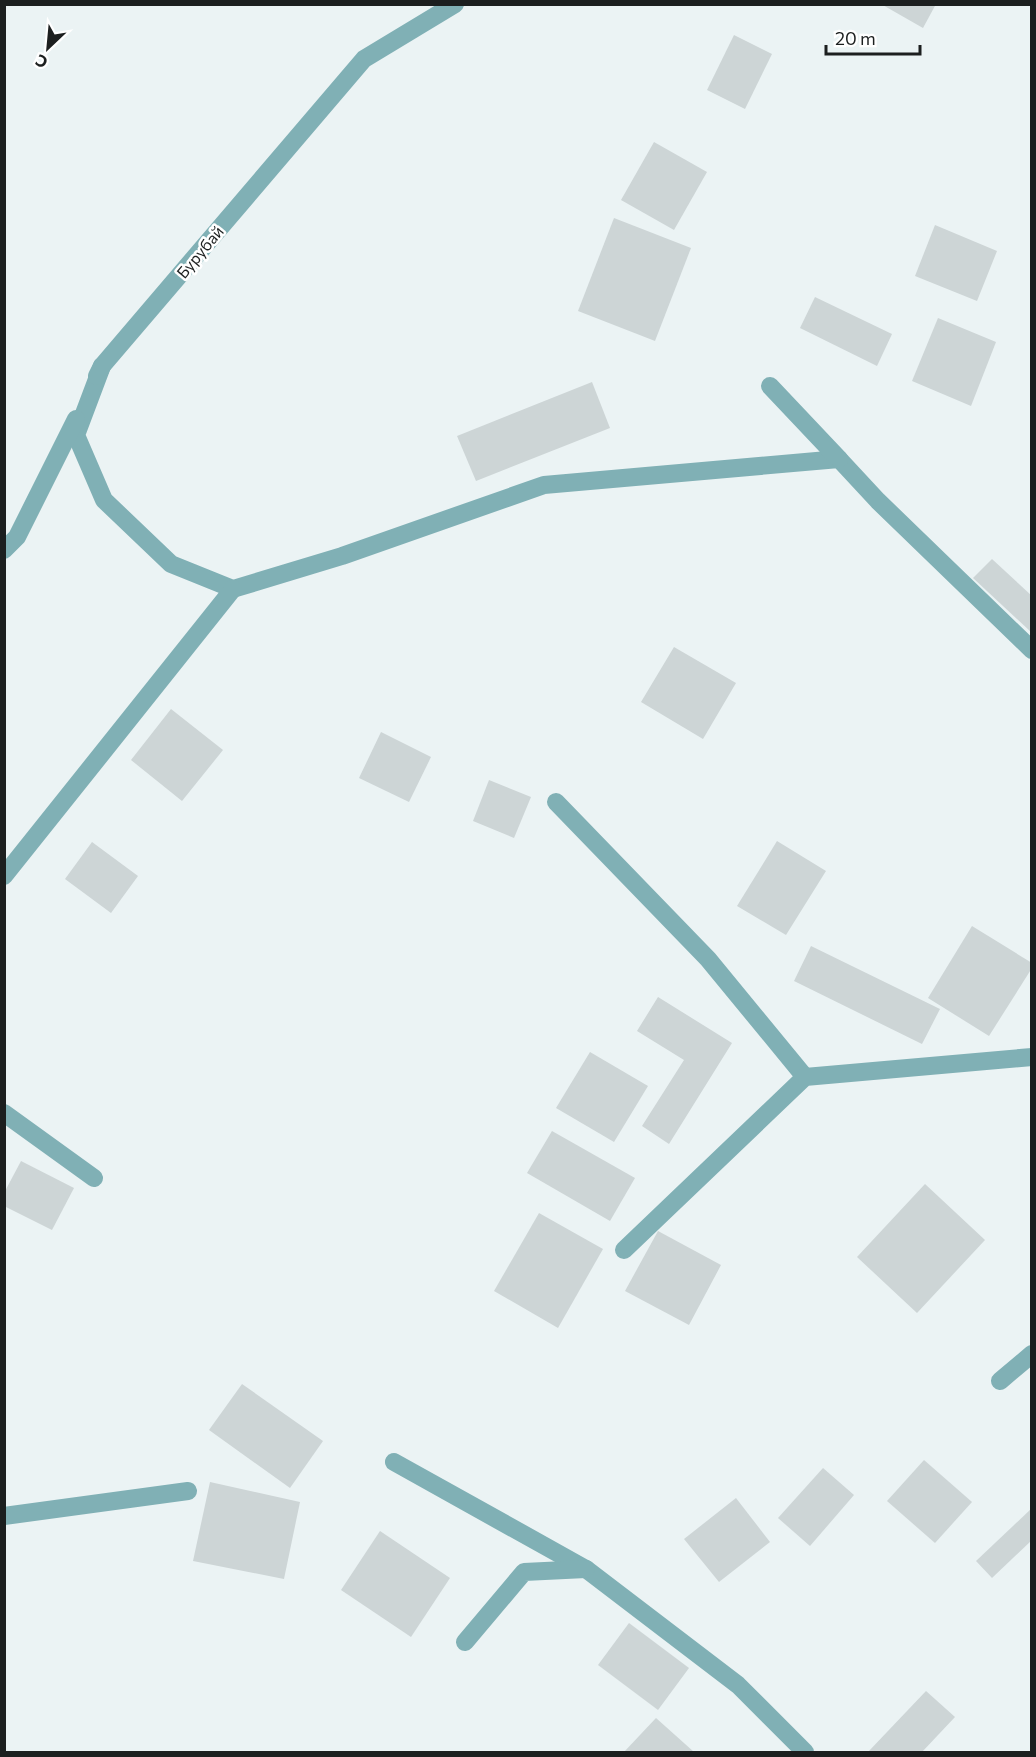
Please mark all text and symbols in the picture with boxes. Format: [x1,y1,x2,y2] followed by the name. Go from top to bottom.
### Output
[18,18,78,78] north arrow
[826,18,920,56] scale bar
[835,27,876,49] text: 20 m
[32,51,50,73] text: С
[172,222,227,282] street label: Бурубай

